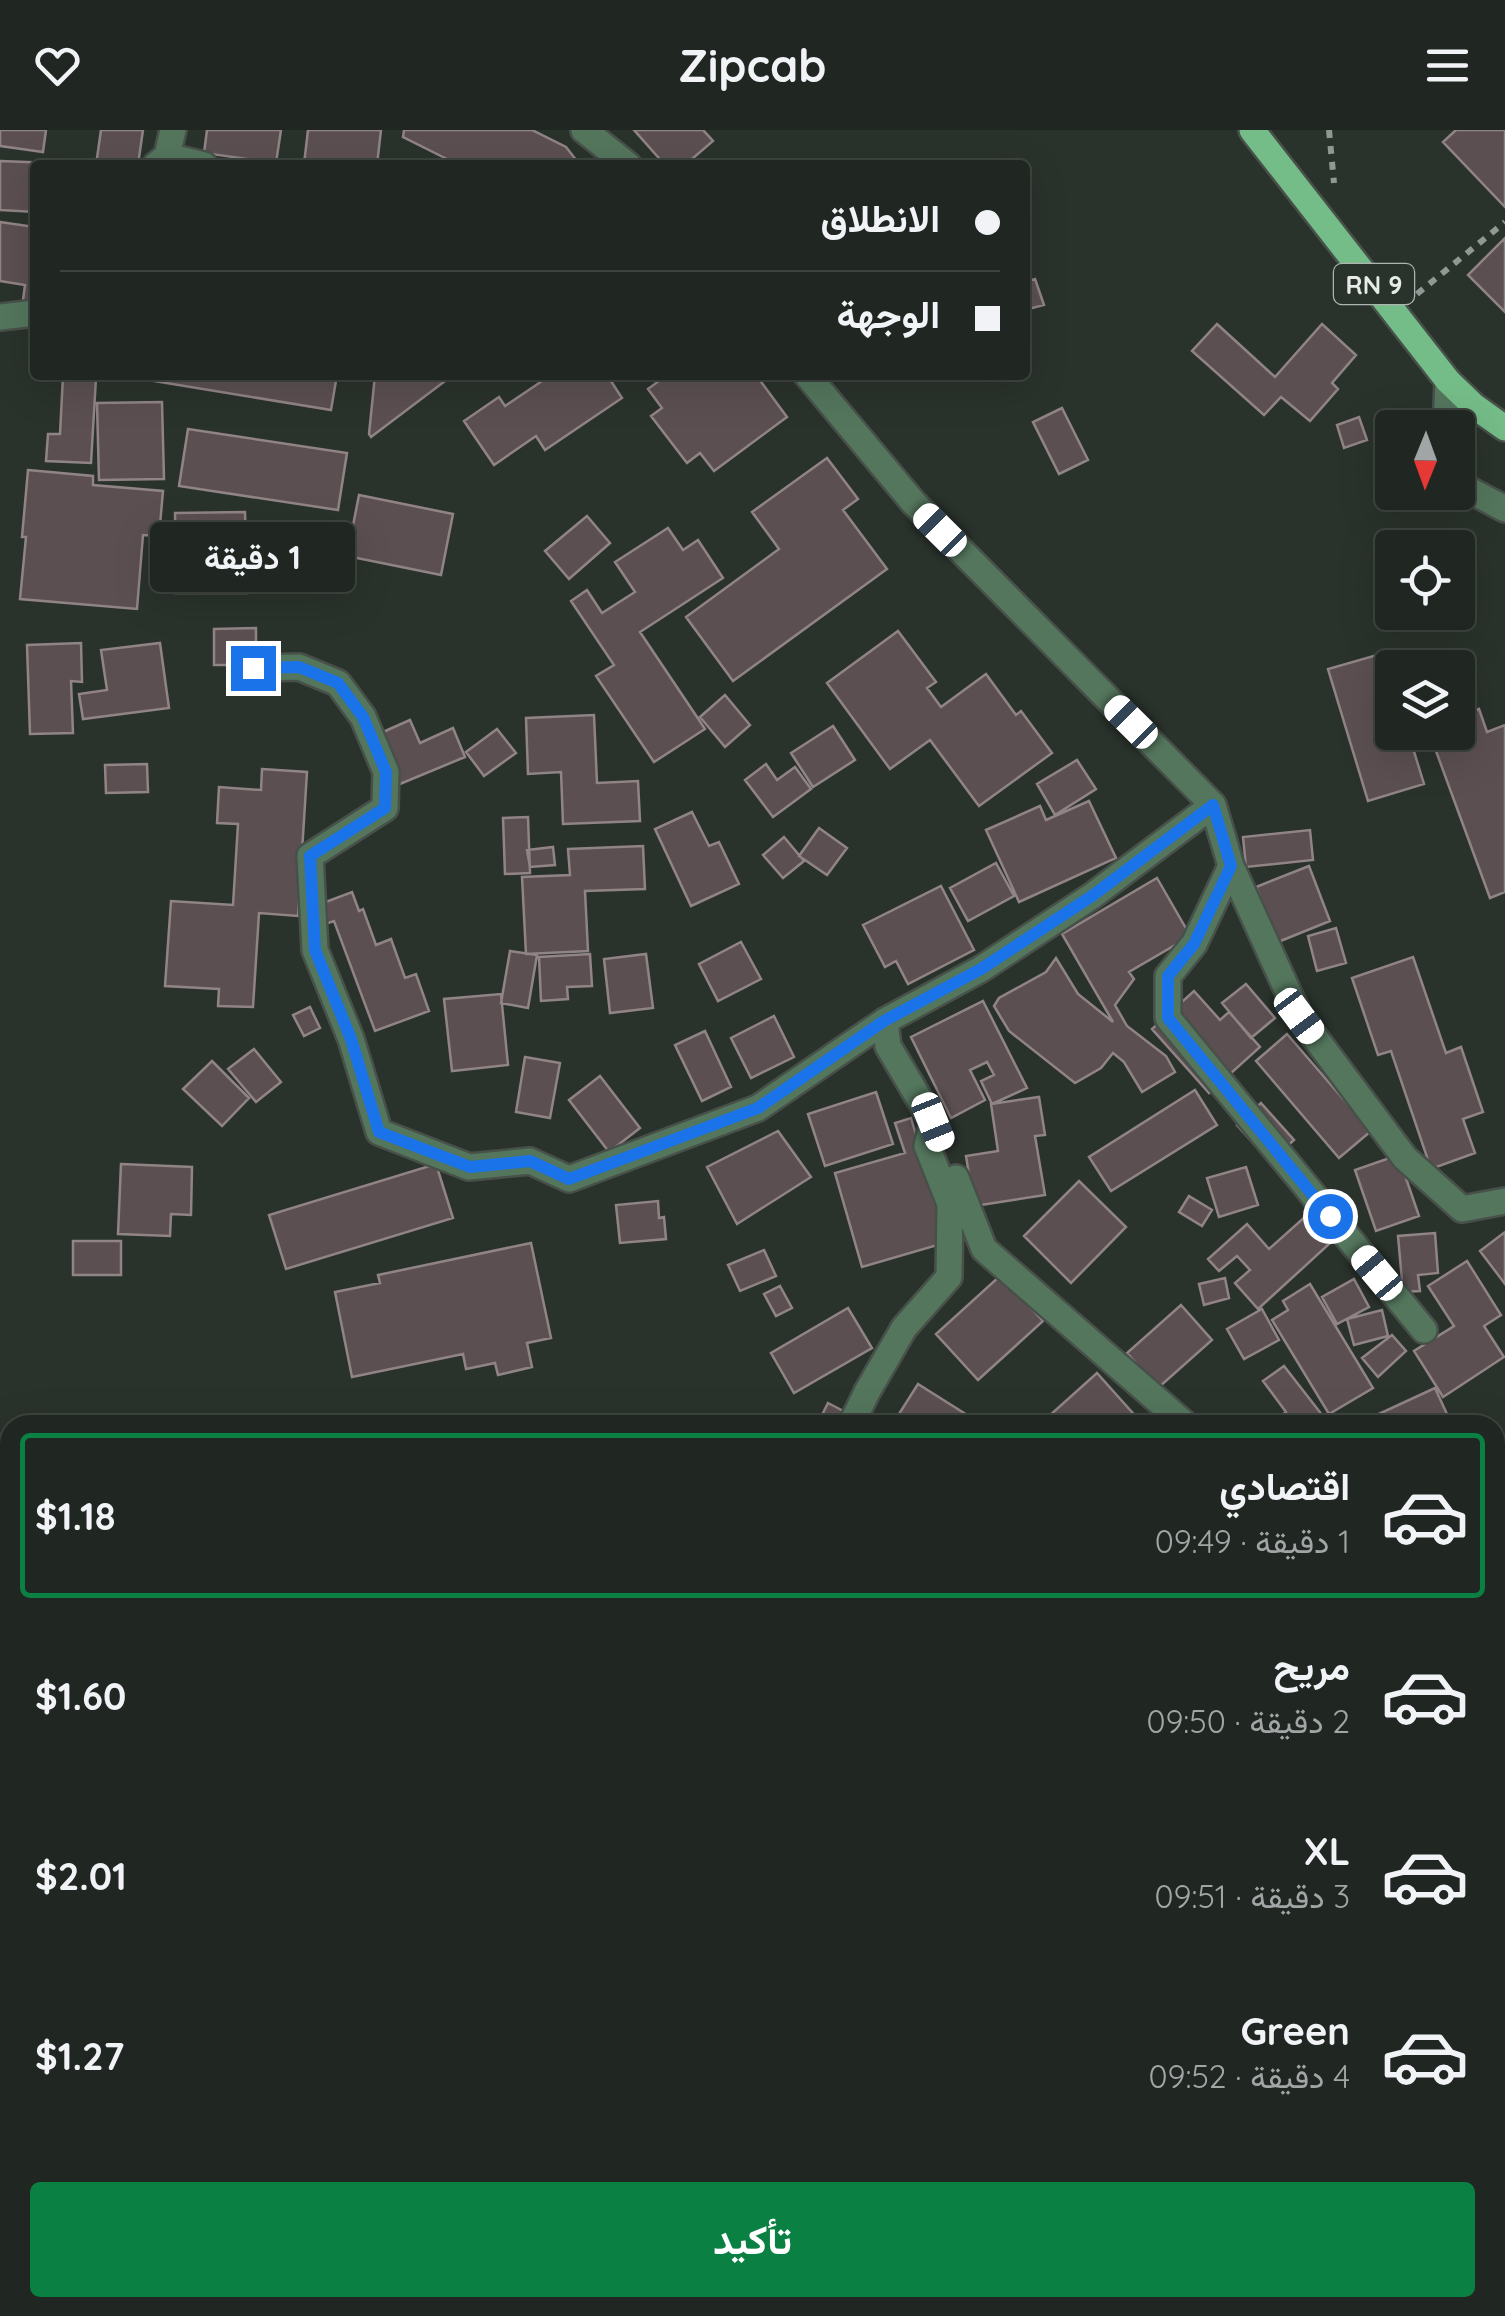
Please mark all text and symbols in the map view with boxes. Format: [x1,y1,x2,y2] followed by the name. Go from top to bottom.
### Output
[679,37,826,93] text: Zipcab
[30,38,85,93] icon: heart
[1420,38,1475,93] icon: menu
[821,194,940,242] text: الانطلاق
[1334,264,1414,304] road number: RN 9
[837,290,940,338] text: الوجهة
[1375,410,1475,510] north arrow
[1375,410,1475,750] map controls
[908,498,972,562] car
[150,523,356,593] callout: 1 دقيقة
[1375,530,1475,630] button: locate
[204,537,301,577] text: 1 دقيقة
[231,646,276,691] route end
[1375,650,1475,750] button: layers
[1099,690,1163,754] car
[1269,983,1329,1049] car
[908,1089,958,1155] car
[1308,1194,1353,1239] route start
[1346,1240,1408,1306] car
[1219,1462,1350,1510] text: اقتصادي
[1380,1471,1470,1561] icon: car
[35,1492,116,1540] text: $1.18
[1155,1521,1350,1561] text: 1 دقيقة · 09:49
[1274,1642,1350,1690] text: مريح
[1380,1651,1470,1741] icon: car
[35,1672,126,1720] text: $1.60
[1146,1701,1350,1741] text: 2 دقيقة · 09:50
[1304,1827,1350,1875] text: XL
[1380,1831,1470,1921] icon: car
[35,1852,127,1900] text: $2.01
[1155,1876,1350,1916] text: 3 دقيقة · 09:51
[1240,2007,1350,2055] text: Green
[1380,2011,1470,2101] icon: car
[35,2032,124,2080] text: $1.27
[1149,2056,1350,2096] text: 4 دقيقة · 09:52
[30,2182,1475,2297] button: تأكيد

